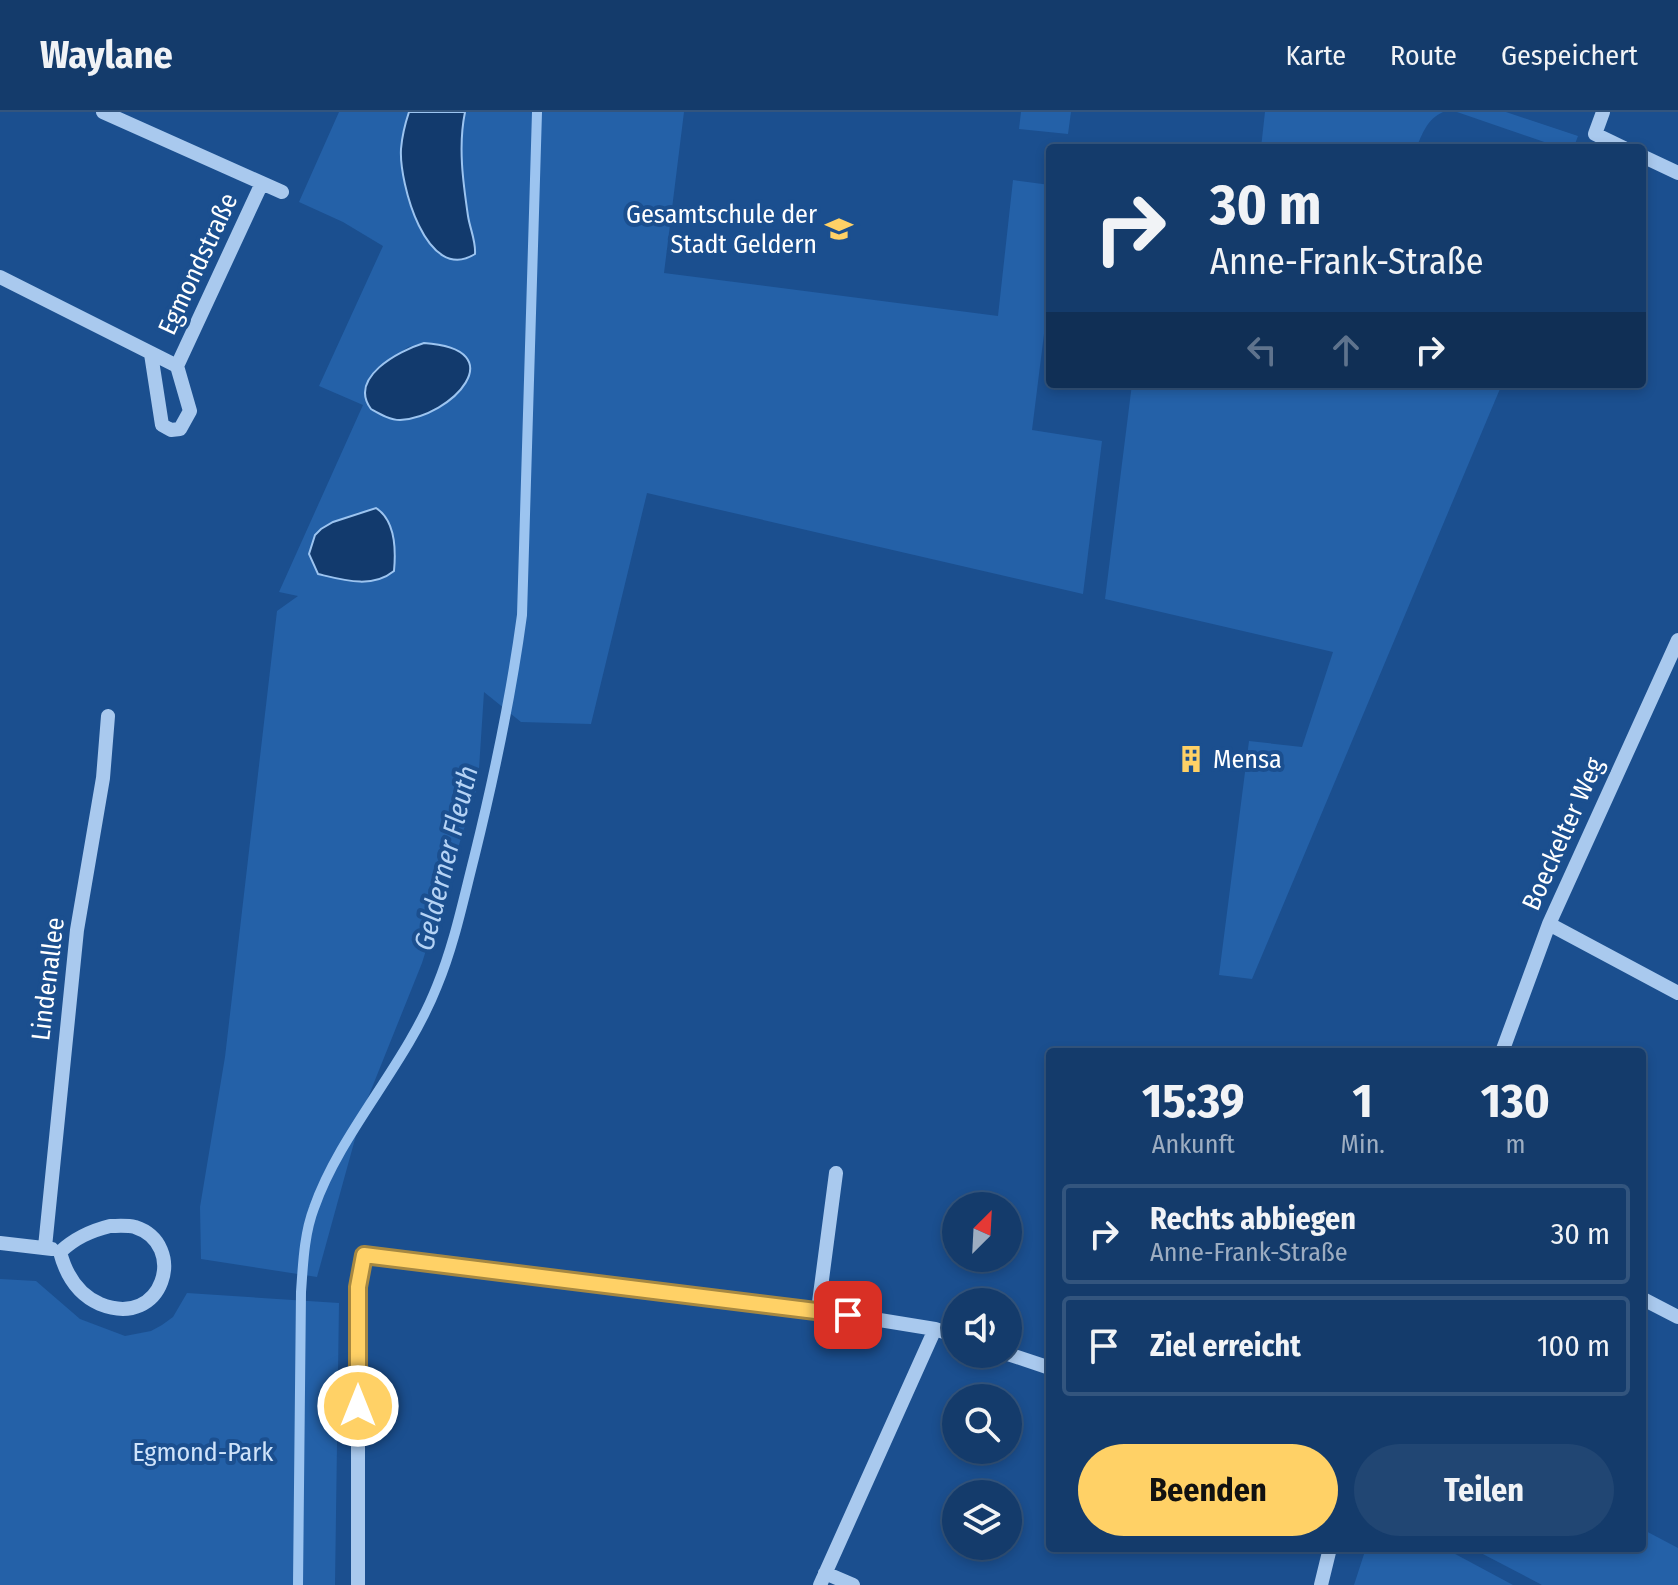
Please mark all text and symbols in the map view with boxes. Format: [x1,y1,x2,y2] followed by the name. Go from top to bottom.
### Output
[40,32,173,78] text: Waylane
[1285,39,1346,72] text: Karte
[1390,39,1457,72] text: Route
[1501,39,1638,72] text: Gespeichert
[1210,172,1321,239] text: 30 m
[1078,176,1182,280] icon: right
[152,188,244,340] street label: Egmondstraße
[626,199,817,260] place label: Gesamtschule der Stadt Geldern
[824,214,854,244] school or university icon: Gesamtschule der Stadt Geldern
[1210,240,1484,284] text: Anne-Frank-Straße
[1240,328,1284,372] icon: left
[1324,328,1368,372] icon: ahead
[1408,328,1452,372] icon: right
[1176,744,1206,774] building icon: Mensa
[1213,744,1282,775] place label: Mensa
[1516,752,1611,915] street label: Boeckelter Weg
[407,762,485,954] water label: Gelderner Fleuth
[25,916,71,1042] street label: Lindenallee
[1142,1072,1245,1130] text: 15:39
[1353,1072,1373,1130] text: 1
[1481,1072,1550,1130] text: 130
[1152,1129,1235,1160] text: Ankunft
[1341,1129,1385,1160] text: Min.
[1505,1129,1525,1160] text: m
[942,1192,1022,1272] north arrow
[942,1192,1022,1560] map controls
[1150,1201,1356,1237] text: Rechts abbiegen
[1082,1212,1126,1256] icon: right
[1551,1216,1610,1252] text: 30 m
[1150,1237,1348,1268] text: Anne-Frank-Straße
[814,1281,882,1349] pin
[942,1288,1022,1368] button: sound
[826,1293,870,1337] icon: arrive
[1082,1324,1126,1368] icon: arrive
[1150,1328,1301,1364] text: Ziel erreicht
[1537,1328,1610,1364] text: 100 m
[316,1364,400,1448] position arrow
[942,1384,1022,1464] button: search
[133,1437,274,1468] park label: Egmond-Park
[1078,1444,1338,1536] button: Beenden
[1354,1444,1614,1536] button: Teilen
[942,1480,1022,1560] button: layers

